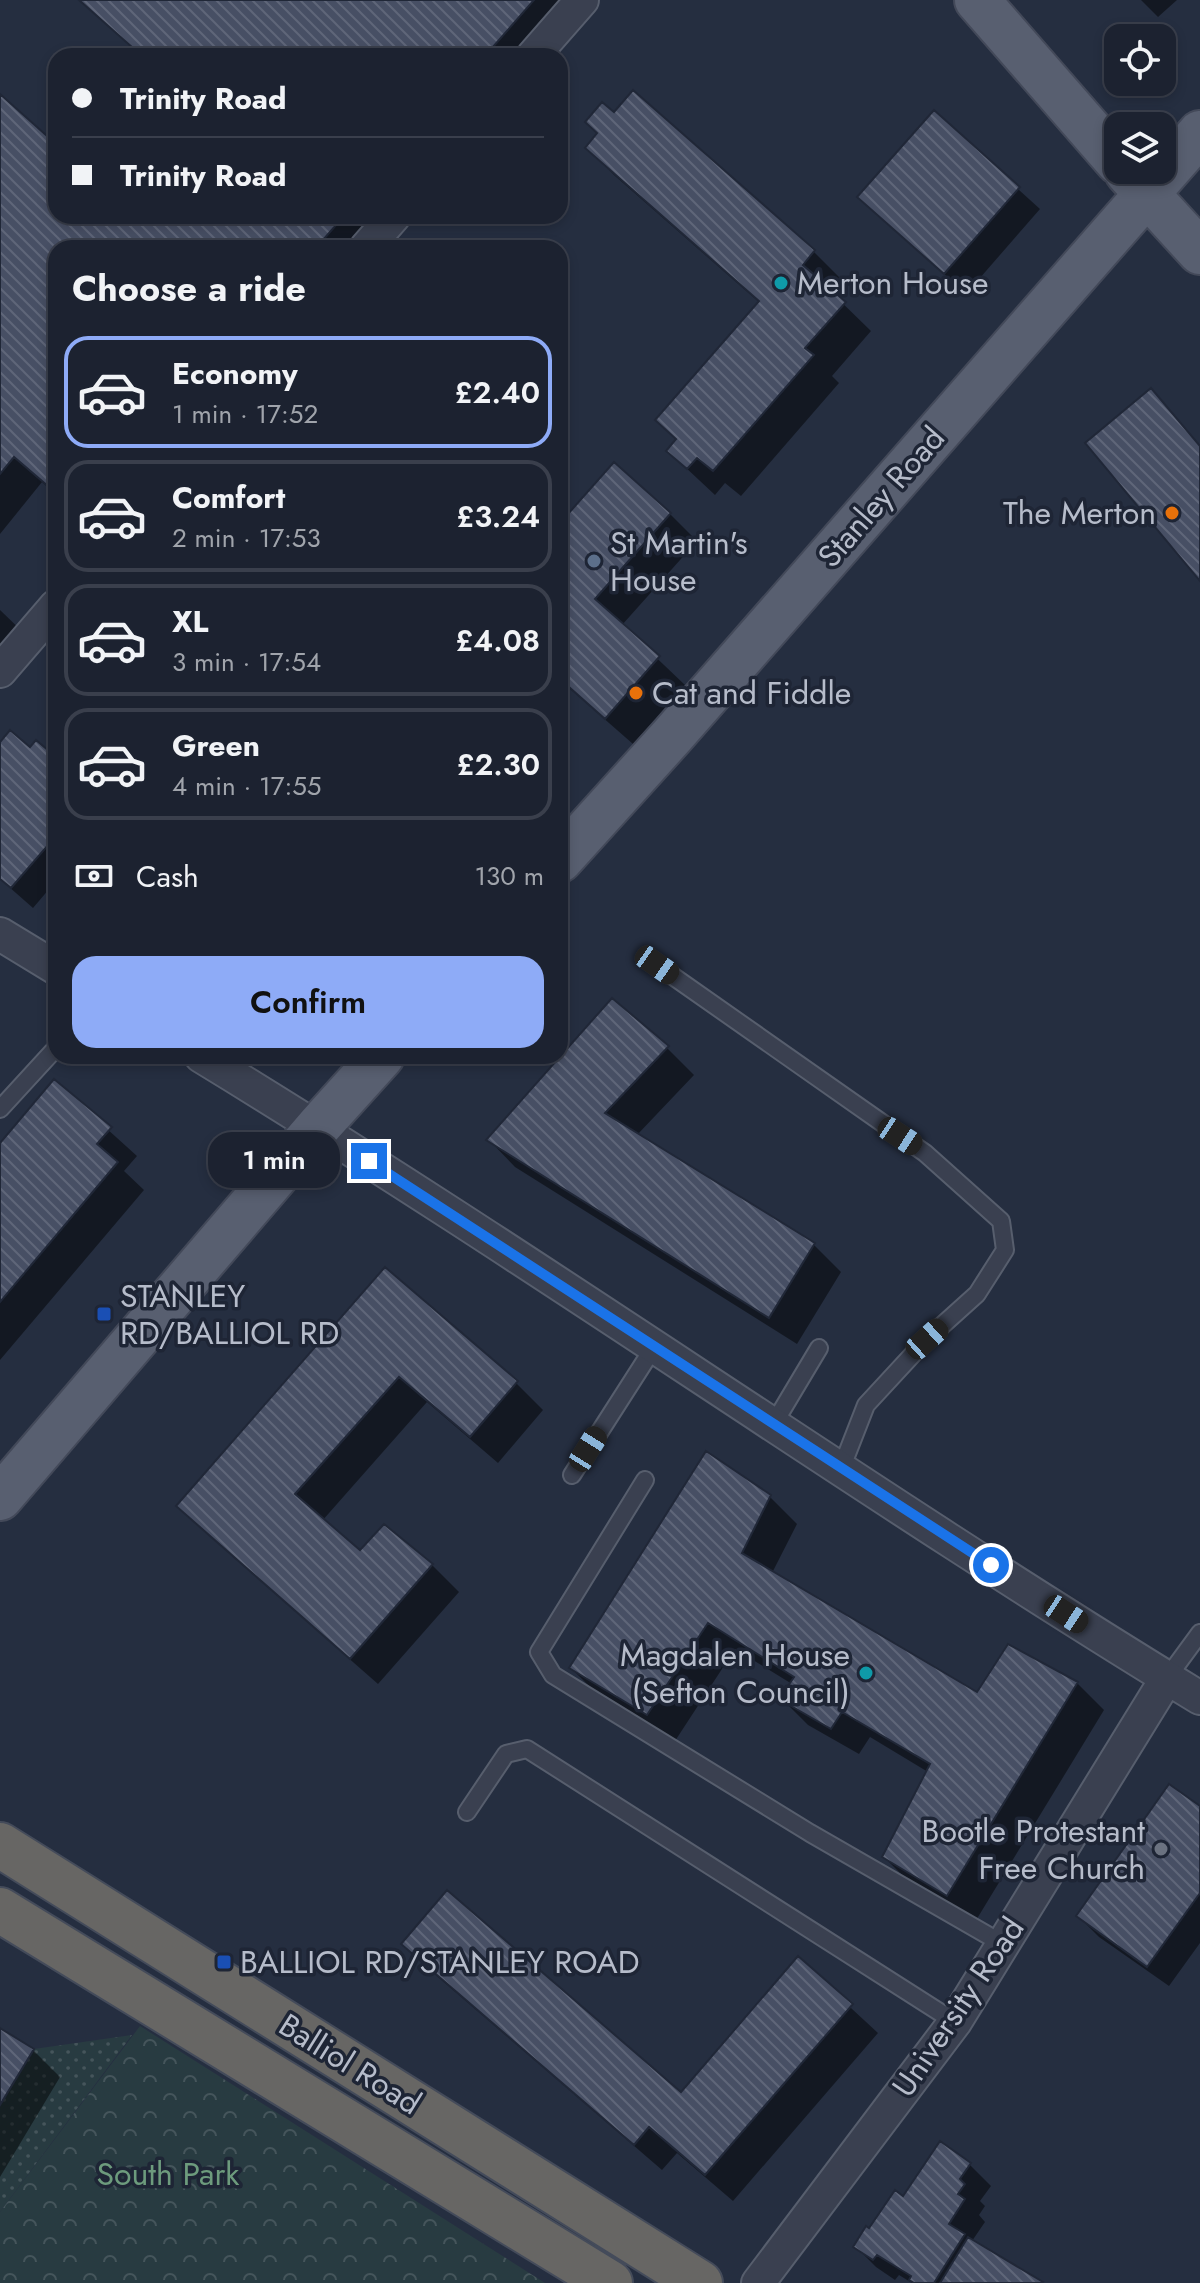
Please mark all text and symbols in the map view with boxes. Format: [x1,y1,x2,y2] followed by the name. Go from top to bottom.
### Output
[1104,24,1176,184] map controls
[1104,24,1176,96] button: locate
[120,77,287,120] text: Trinity Road
[1104,112,1176,184] button: layers
[120,154,287,197] text: Trinity Road
[797,260,988,306] place label: Merton House
[72,262,306,314] text: Choose a ride
[772,274,790,292] marker: Merton House
[172,352,298,395] text: Economy
[76,356,148,428] icon: car
[455,371,540,414] text: £2.40
[172,395,318,433] text: 1 min · 17:52
[807,416,955,578] street label: Stanley Road
[172,476,285,519] text: Comfort
[76,480,148,552] icon: car
[1003,490,1156,536] place label: The Merton
[456,495,540,538] text: £3.24
[1163,504,1181,522] marker: The Merton
[172,519,321,557] text: 2 min · 17:53
[610,520,748,603] place label: St Martin's House
[585,552,603,570] marker: St Martin's House
[172,600,208,643] text: XL
[76,604,148,676] icon: car
[455,619,540,662] text: £4.08
[172,643,321,681] text: 3 min · 17:54
[652,670,851,716] place label: Cat and Fiddle
[627,684,645,702] marker: Cat and Fiddle
[172,724,260,767] text: Green
[76,728,148,800] icon: car
[456,743,540,786] text: £2.30
[172,767,322,805] text: 4 min · 17:55
[72,854,116,898] icon: cash
[136,855,199,898] text: Cash
[474,857,544,895] text: 130 m
[630,941,684,989] car
[72,956,544,1048] button: Confirm
[873,1113,927,1159] car
[209,1133,341,1189] callout: 1 min
[242,1141,306,1179] text: 1 min
[351,1143,387,1179] route end
[120,1273,339,1356] place label: STANLEY RD/BALLIOL RD
[95,1305,113,1323] marker: STANLEY RD/BALLIOL RD
[901,1314,953,1364] car
[565,1422,611,1476] car
[973,1547,1009,1583] route start
[1039,1591,1093,1637] car
[620,1632,850,1715] place label: Magdalen House (Sefton Council)
[857,1664,875,1682] marker: Magdalen House (Sefton Council)
[922,1808,1145,1891] place label: Bootle Protestant Free Church
[1152,1840,1170,1858] marker: Bootle Protestant Free Church
[881,1908,1035,2106] street label: University Road
[240,1939,639,1985] place label: BALLIOL RD/STANLEY ROAD
[215,1953,233,1971] marker: BALLIOL RD/STANLEY ROAD
[270,2002,430,2126] street label: Balliol Road
[97,2151,240,2197] park label: South Park

